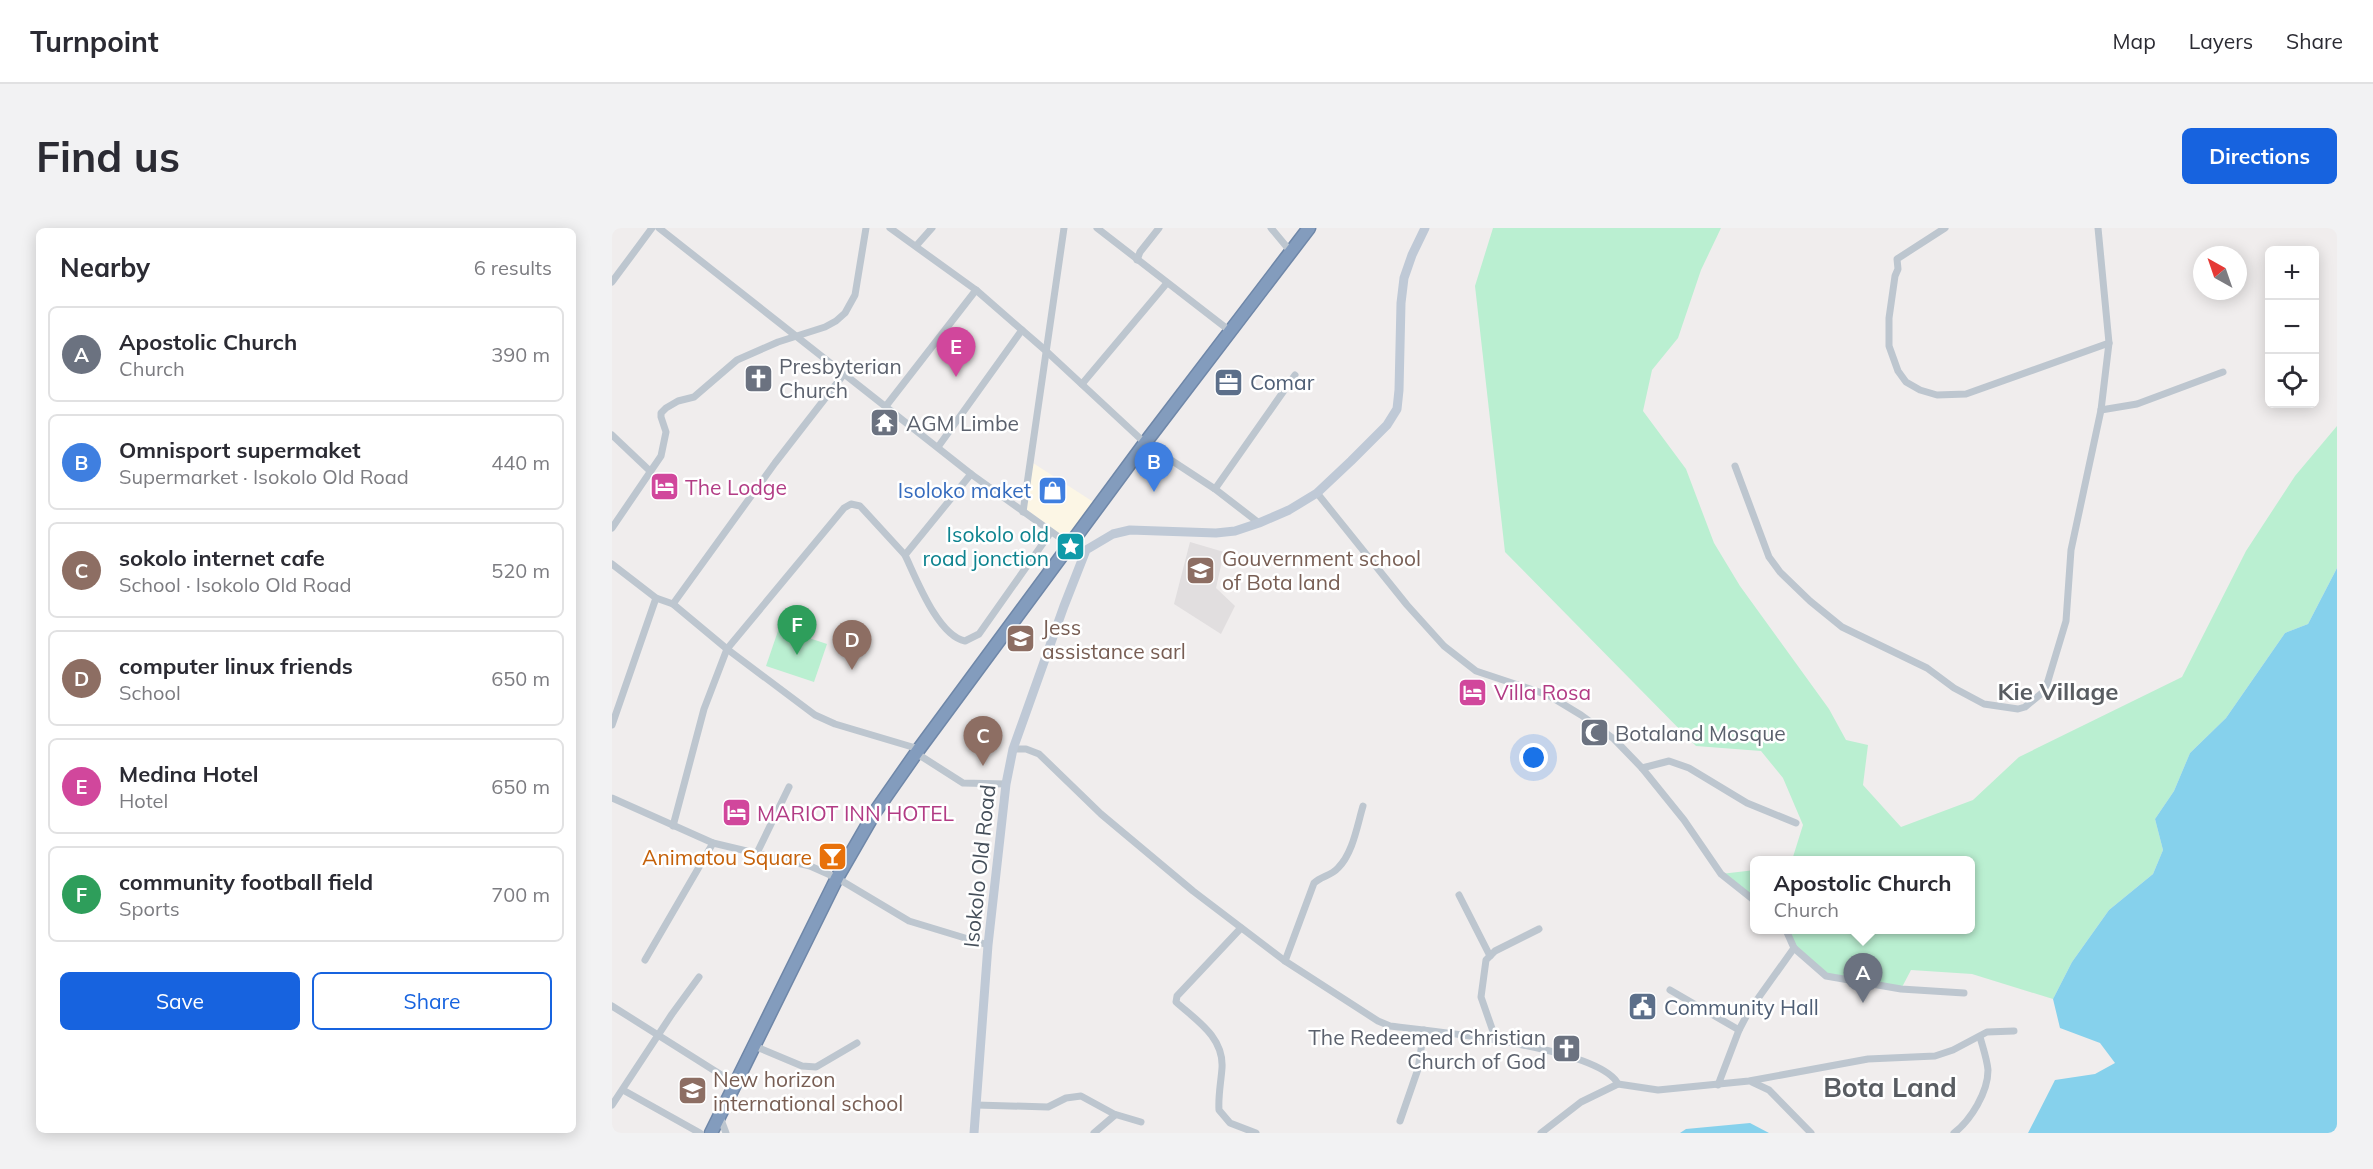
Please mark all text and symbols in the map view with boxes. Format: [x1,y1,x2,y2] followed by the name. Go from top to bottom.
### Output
[30,24,159,59] text: Turnpoint
[2113,28,2156,54] text: Map
[2189,28,2253,54] text: Layers
[2286,28,2343,54] text: Share
[2182,128,2337,184] button: Directions
[36,130,180,183] text: Find us
[2193,246,2247,300] north arrow
[2265,246,2319,408] map controls
[2265,246,2319,300] button: +
[60,251,150,284] text: Nearby
[474,255,552,280] text: 6 results
[2265,300,2319,354] button: −
[119,328,297,356] text: Apostolic Church
[936,328,976,377] pin: E
[74,342,89,367] text: A
[491,342,550,367] text: 390 m
[779,353,902,403] place label: Presbyterian Church
[2265,354,2319,408] button: locate
[119,356,185,381] text: Church
[742,362,774,394] church icon: Presbyterian Church
[1213,366,1245,398] office icon: Comar
[1250,369,1315,395] place label: Comar
[869,407,901,439] temple icon: AGM Limbe
[906,410,1019,436] place label: AGM Limbe
[119,436,361,464] text: Omnisport supermaket
[1134,442,1174,492] pin: B
[75,450,88,475] text: B
[491,450,550,475] text: 440 m
[119,464,409,489] text: Supermarket · Isokolo Old Road
[648,471,680,503] hotel icon: The Lodge
[685,474,787,500] place label: The Lodge
[1036,474,1068,506] shop icon: Isoloko maket
[898,477,1031,503] place label: Isoloko maket
[922,521,1049,571] place label: Isokolo old road jonction
[1054,530,1086,562] place icon: Isokolo old road jonction
[119,544,325,572] text: sokolo internet cafe
[1222,545,1421,595] place label: Gouvernment school of Bota land
[1185,554,1217,586] school or university icon: Gouvernment school of Bota land
[75,558,88,583] text: C
[491,558,550,583] text: 520 m
[119,572,352,597] text: School · Isokolo Old Road
[778,606,816,655] pin: F
[1042,614,1186,664] place label: Jess assistance sarl
[832,620,872,670] pin: D
[1005,623,1037,655] school or university icon: Jess assistance sarl
[119,652,353,680] text: computer linux friends
[74,666,89,691] text: D
[491,666,550,691] text: 650 m
[1457,676,1489,708] hotel icon: Villa Rosa
[1997,676,2119,706] district label: Kie Village
[1494,679,1591,705] place label: Villa Rosa
[119,680,181,705] text: School
[964,716,1003,766] pin: C
[1578,717,1610,749] mosque icon: Botaland Mosque
[1615,720,1786,746] place label: Botaland Mosque
[1519,743,1548,772] your location
[119,760,258,788] text: Medina Hotel
[76,774,87,799] text: E
[491,774,550,799] text: 650 m
[958,783,1000,949] street label: Isokolo Old Road
[119,788,168,813] text: Hotel
[720,797,752,829] hotel icon: MARIOT INN HOTEL
[757,800,955,826] place label: MARIOT INN HOTEL
[817,841,849,873] bar icon: Animatou Square
[642,844,812,870] place label: Animatou Square
[1750,856,1975,934] popup
[119,868,373,896] text: community football field
[1773,869,1952,897] text: Apostolic Church
[76,882,87,907] text: F
[491,882,550,907] text: 700 m
[119,896,180,921] text: Sports
[1773,897,1839,922] text: Church
[1844,954,1882,1003] pin: A
[60,972,300,1030] button: Save
[312,972,552,1030] button: Share
[1627,991,1659,1023] public building icon: Community Hall
[1664,994,1819,1020] place label: Community Hall
[1308,1024,1546,1074] place label: The Redeemed Christian Church of God
[1551,1033,1583,1065] church icon: The Redeemed Christian Church of God
[713,1066,903,1116] place label: New horizon international school
[1823,1070,1957,1104] district label: Bota Land
[676,1075,708,1107] school or university icon: New horizon international school

